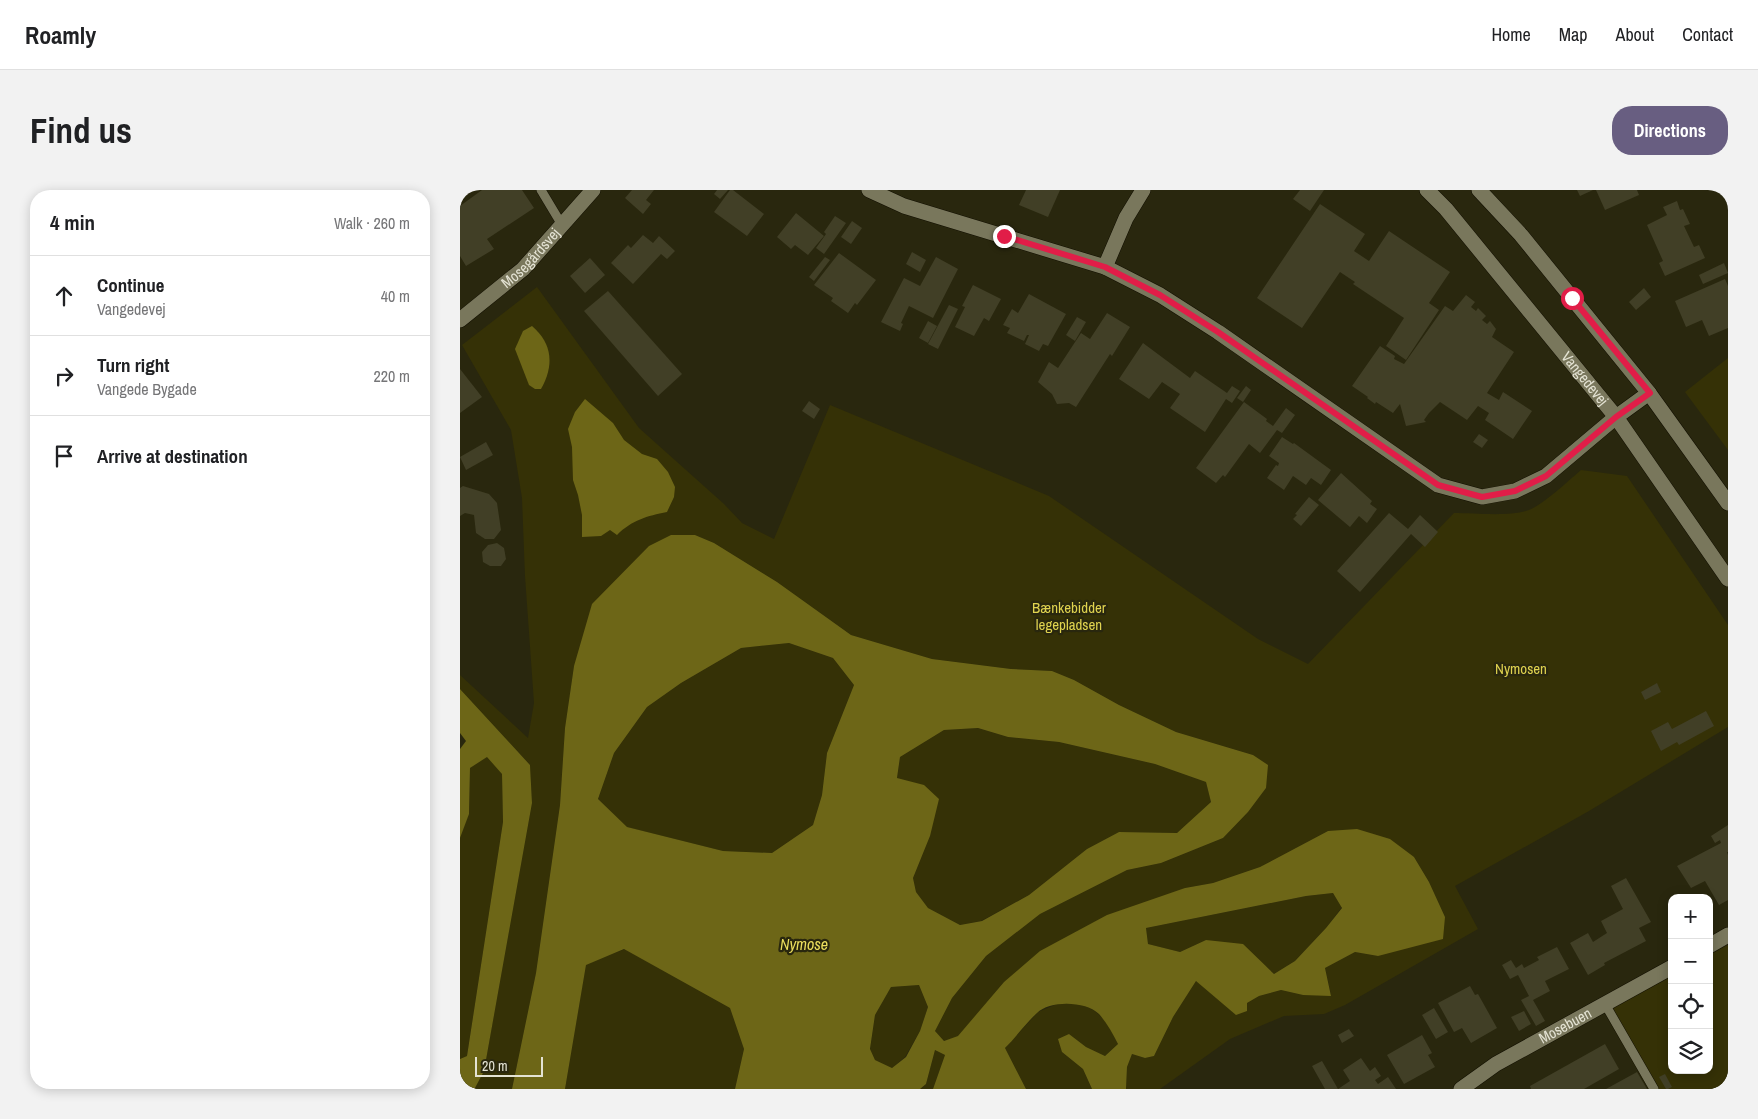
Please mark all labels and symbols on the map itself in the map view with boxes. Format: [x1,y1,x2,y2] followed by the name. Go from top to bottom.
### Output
[496,223,564,293] street label: Mosegårdsvej
[993,225,1016,248] route end
[1561,287,1584,310] route start
[1557,347,1613,410] street label: Vangedevej
[1032,597,1106,635] park label: Bænkebidder legepladsen
[1495,658,1547,679] park label: Nymosen
[780,933,828,955] water label: Nymose
[1535,1002,1595,1049] street label: Mosebuen
[475,1054,542,1077] scale bar

